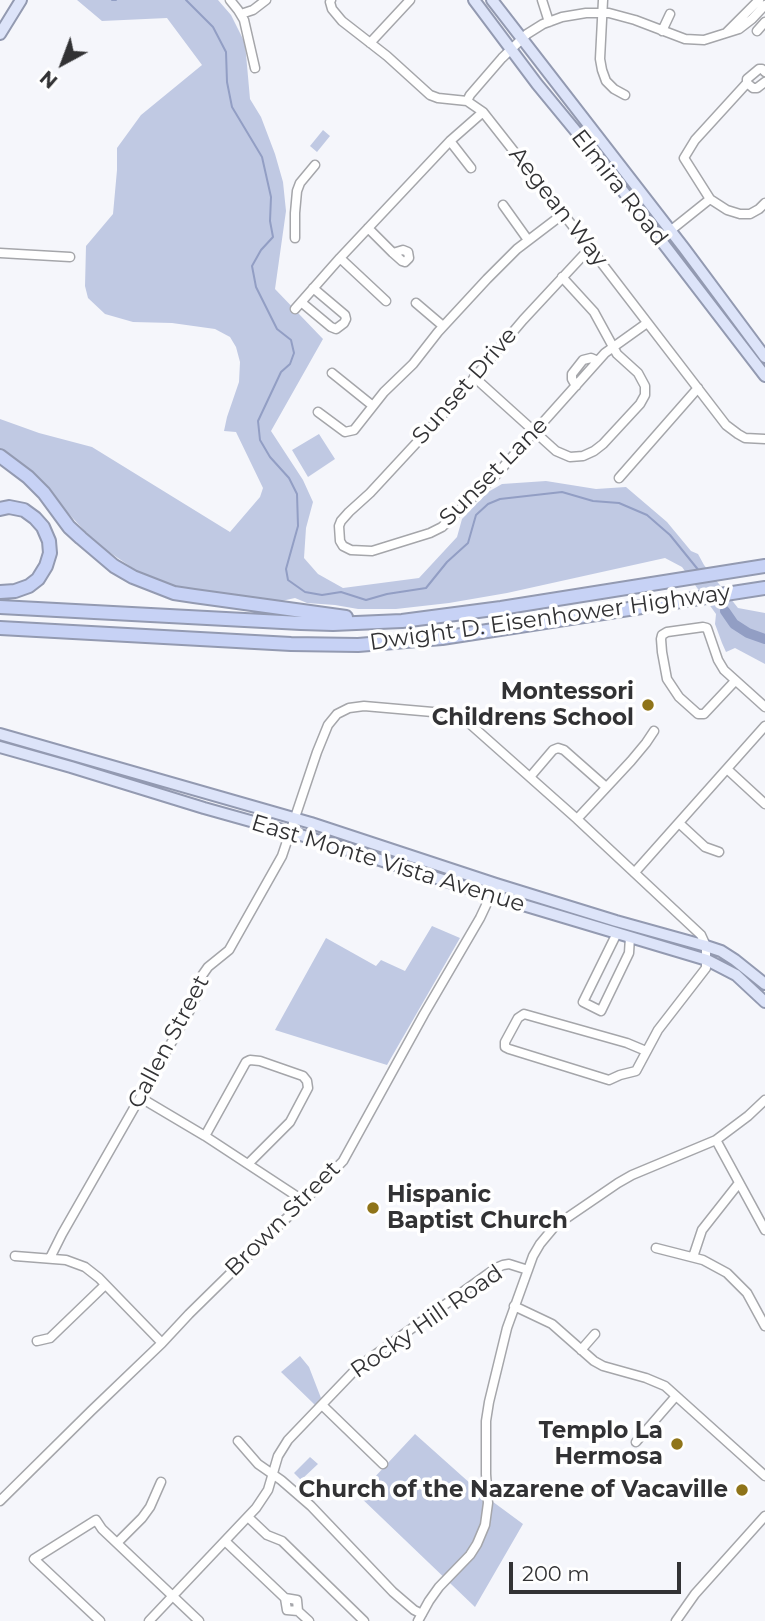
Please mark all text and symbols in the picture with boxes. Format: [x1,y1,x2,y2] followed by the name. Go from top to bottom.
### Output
[28,28,98,98] north arrow
[36,66,62,93] text: N
[565,124,673,252] street label: Elmira Road
[503,142,613,272] street label: Aegean Way
[407,322,523,450] street label: Sunset Drive
[434,412,554,532] street label: Sunset Lane
[368,579,732,657] street label: Dwight D. Eisenhower Highway
[432,678,634,732] place label: Montessori Childrens School
[640,697,656,713] marker: Montessori Childrens School
[248,809,528,919] street label: East Monte Vista Avenue
[122,971,216,1113] street label: Callen Street
[220,1156,346,1282] street label: Brown Street
[387,1181,568,1235] place label: Hispanic Baptist Church
[365,1200,381,1216] marker: Hispanic Baptist Church
[346,1259,508,1385] street label: Rocky Hill Road
[539,1417,663,1471] place label: Templo La Hermosa
[669,1436,685,1452] marker: Templo La Hermosa
[299,1476,728,1504] place label: Church of the Nazarene of Vacaville
[734,1482,750,1498] marker: Church of the Nazarene of Vacaville
[513,1548,684,1592] scale bar
[522,1561,589,1586] text: 200 m

